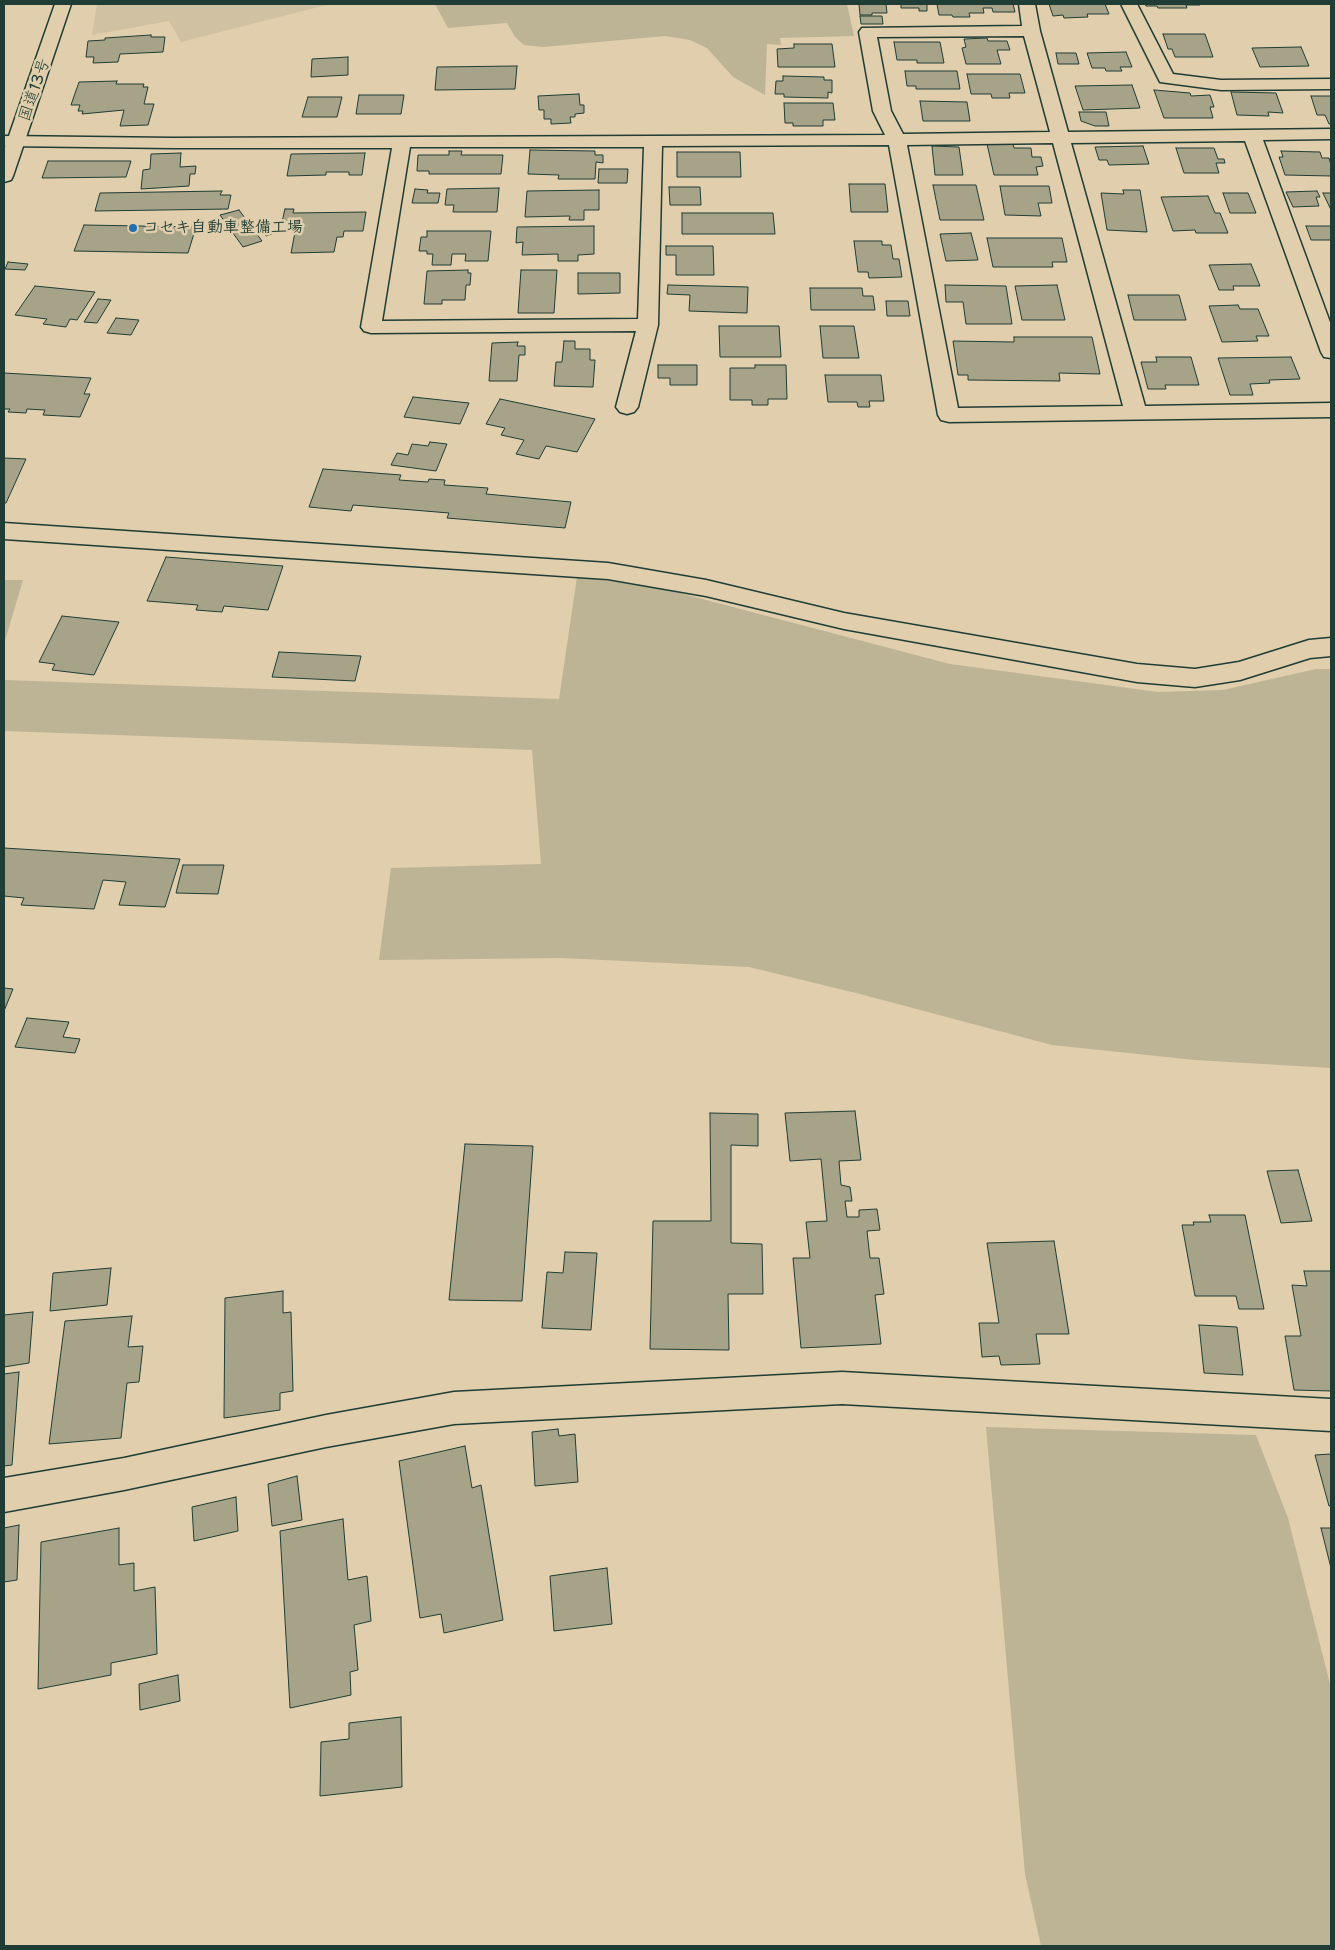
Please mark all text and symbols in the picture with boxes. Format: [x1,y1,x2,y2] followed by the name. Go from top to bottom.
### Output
[15,56,55,124] street label: 国道13号
[143,218,303,238] place label: コセキ自動車整備工場
[127,222,139,234] marker: コセキ自動車整備工場

